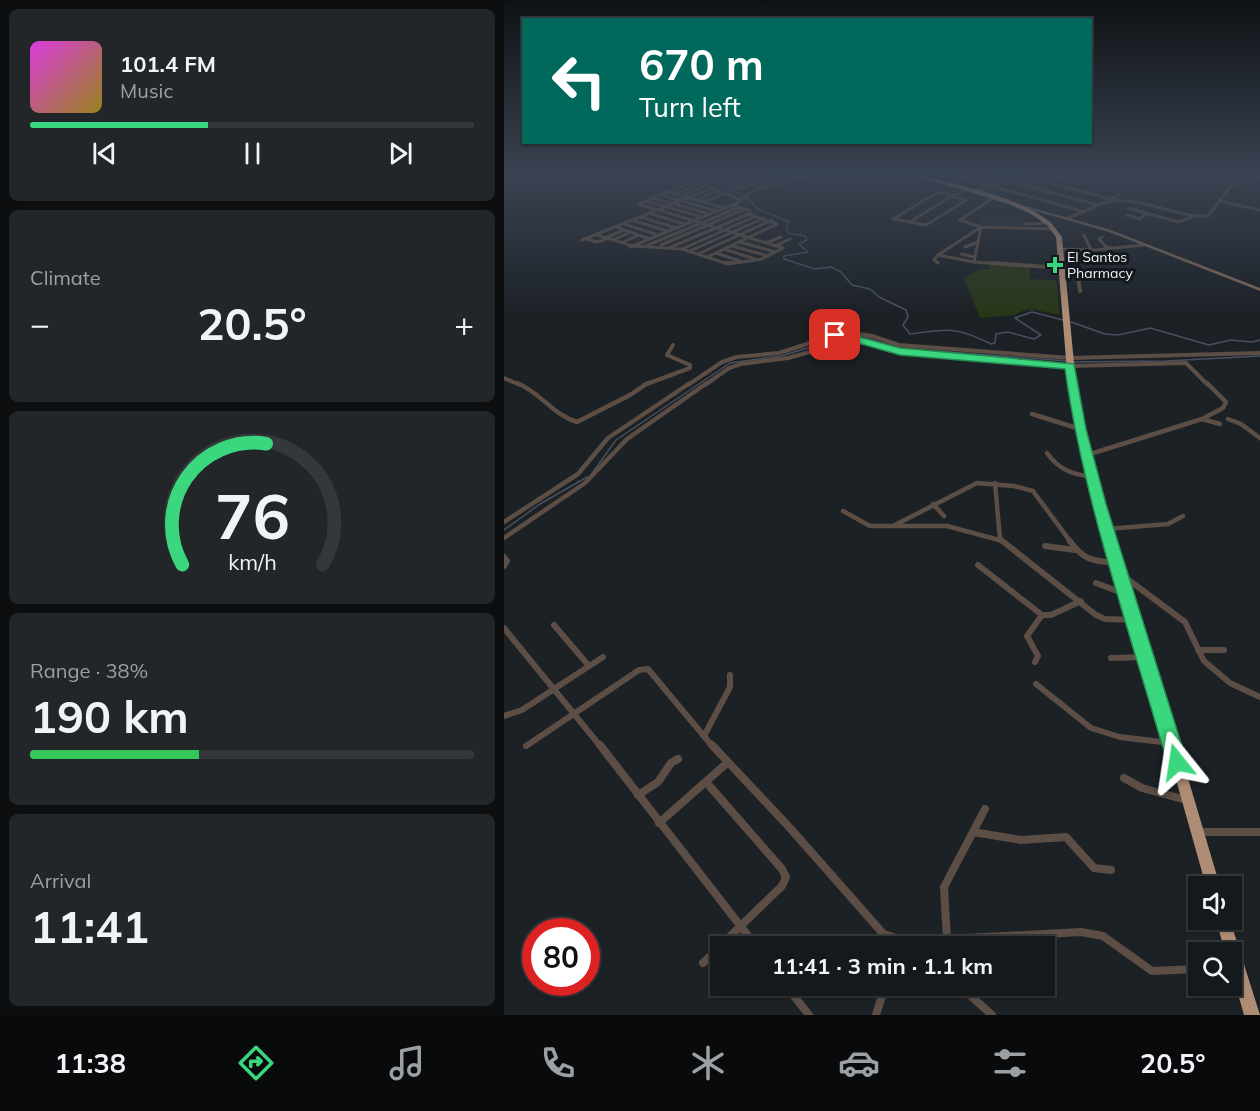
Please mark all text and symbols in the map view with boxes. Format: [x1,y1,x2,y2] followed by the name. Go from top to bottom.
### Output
[639,38,764,91] text: 670 m
[540,42,618,120] icon: left
[120,50,216,78] text: 101.4 FM
[120,78,173,103] text: Music
[639,90,741,124] text: Turn left
[88,137,121,170] icon: previous
[236,137,269,170] icon: pause
[384,137,417,170] icon: next
[1067,248,1133,282] place label: El Santos Pharmacy
[1048,258,1062,272] marker: El Santos Pharmacy
[30,265,101,290] text: Climate
[197,295,307,351] text: 20.5°
[30,303,50,344] text: −
[454,303,474,344] text: +
[809,309,860,360] pin
[818,318,851,351] icon: arrive
[215,476,289,555] text: 76
[228,548,276,575] text: km/h
[30,658,148,683] text: Range · 38%
[30,688,189,744] text: 190 km
[1145,730,1209,794] position arrow
[30,868,91,893] text: Arrival
[1188,876,1242,996] map controls
[1188,876,1242,930] button: sound
[30,898,149,954] text: 11:41
[522,918,600,996] speed limit sign: 80
[1188,942,1242,996] button: search
[772,952,993,980] text: 11:41 · 3 min · 1.1 km
[235,1042,277,1084] icon: directions
[386,1042,428,1084] icon: music
[537,1042,579,1084] icon: phone
[687,1042,729,1084] icon: climate
[838,1042,880,1084] icon: car
[989,1042,1031,1084] icon: filters
[54,1046,126,1080] text: 11:38
[1140,1046,1205,1080] text: 20.5°

